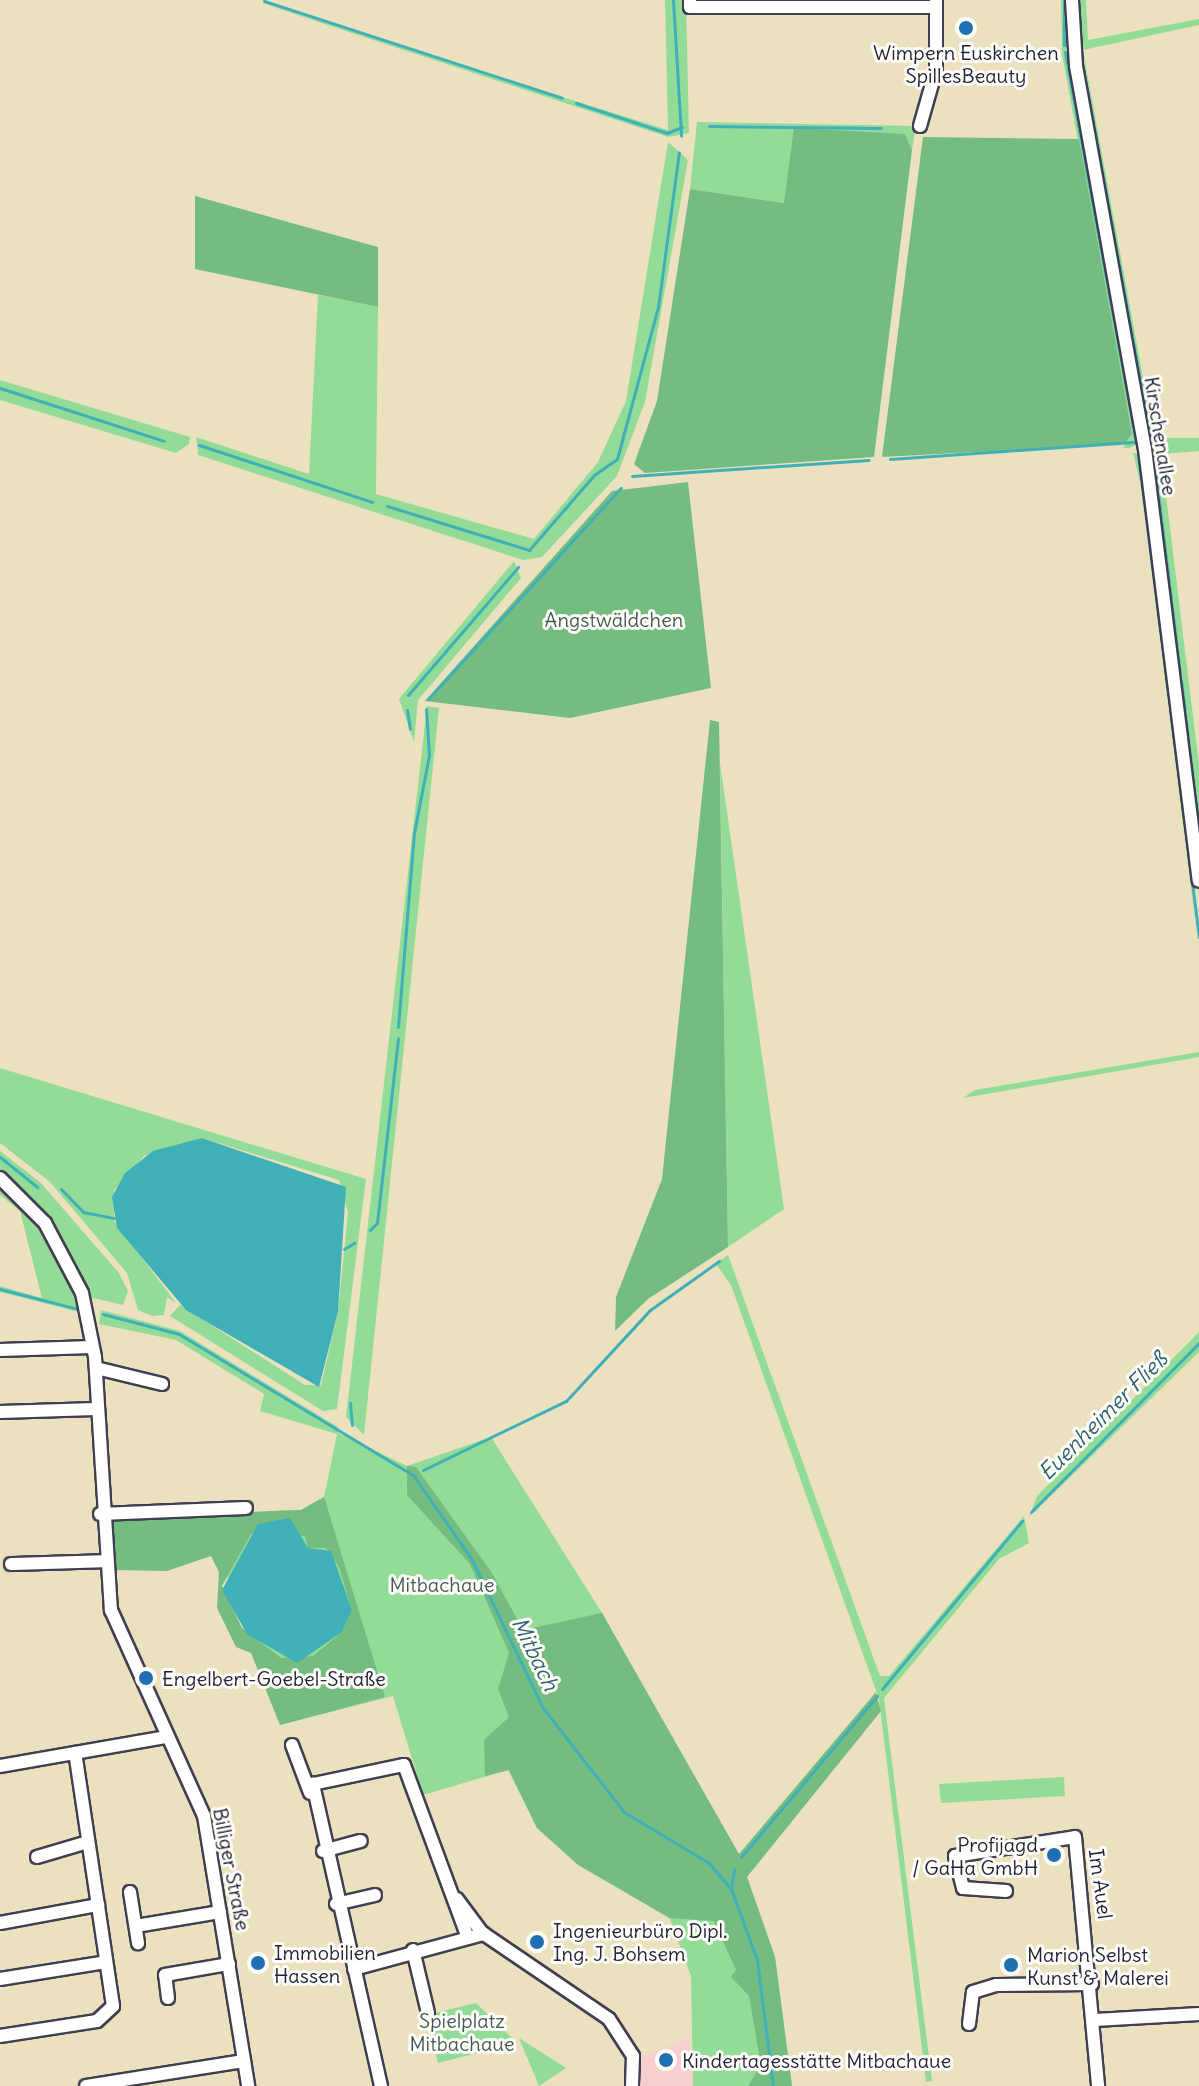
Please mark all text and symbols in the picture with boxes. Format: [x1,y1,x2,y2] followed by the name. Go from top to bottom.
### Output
[957,19,975,37] marker: Wimpern Euskirchen SpillesBeauty
[873,40,1059,87] place label: Wimpern Euskirchen SpillesBeauty
[1140,375,1182,497] street label: Kirschenallee
[545,607,683,631] park label: Angstwäldchen
[1033,1346,1173,1486] water label: Euenheimer Fließ
[389,1572,495,1596] park label: Mitbachaue
[506,1613,564,1695] water label: Mitbach
[162,1666,386,1690] place label: Engelbert-Goebel-Straße
[137,1669,155,1687] marker: Engelbert-Goebel-Straße
[208,1806,256,1932] street label: Billiger Straße
[912,1832,1038,1879] place label: Profijagd / GaHa GmbH
[1045,1846,1063,1864] marker: Profijagd / GaHa GmbH
[1084,1847,1118,1921] street label: Im Auel
[553,1918,727,1965] place label: Ingenieurbüro Dipl. Ing. J. Bohsem
[528,1933,546,1951] marker: Ingenieurbüro Dipl. Ing. J. Bohsem
[274,1940,376,1987] place label: Immobilien Hassen
[1027,1942,1169,1989] place label: Marion Selbst Kunst & Malerei
[249,1954,267,1972] marker: Immobilien Hassen
[1002,1956,1020,1974] marker: Marion Selbst Kunst & Malerei
[409,2008,515,2055] park label: Spielplatz Mitbachaue
[682,2048,951,2072] place label: Kindertagesstätte Mitbachaue
[657,2051,675,2069] marker: Kindertagesstätte Mitbachaue

